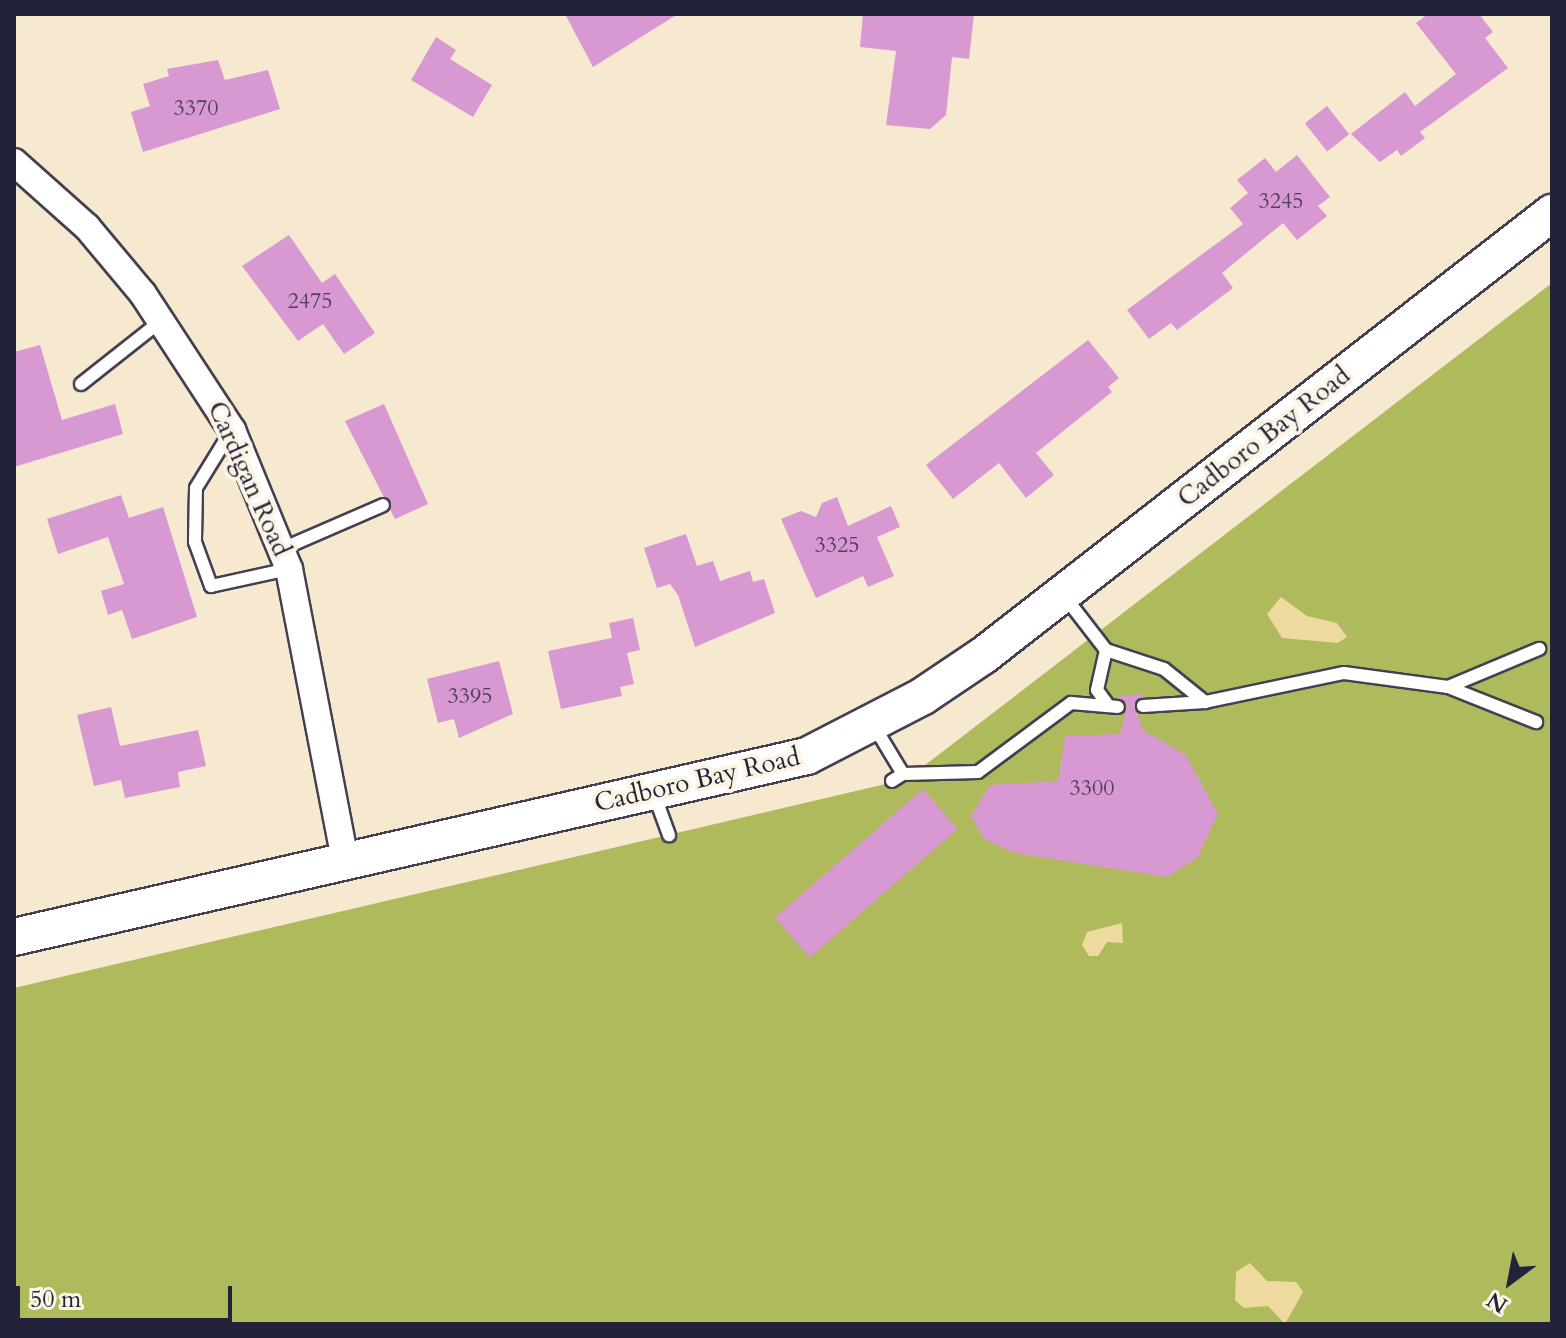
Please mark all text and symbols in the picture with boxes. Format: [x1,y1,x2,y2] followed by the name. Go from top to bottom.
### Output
[173,96,219,122] house number: 3370
[1258,189,1304,215] house number: 3245
[287,289,333,315] house number: 2475
[1172,360,1356,514] street label: Cadboro Bay Road
[201,397,297,561] street label: Cardigan Road
[814,533,860,559] house number: 3325
[447,684,493,710] house number: 3395
[591,741,803,819] street label: Cadboro Bay Road
[1069,776,1115,802] house number: 3300
[1470,1242,1550,1322] north arrow
[20,1270,236,1320] scale bar
[30,1283,81,1316] text: 50 m
[1481,1285,1513,1320] text: N

